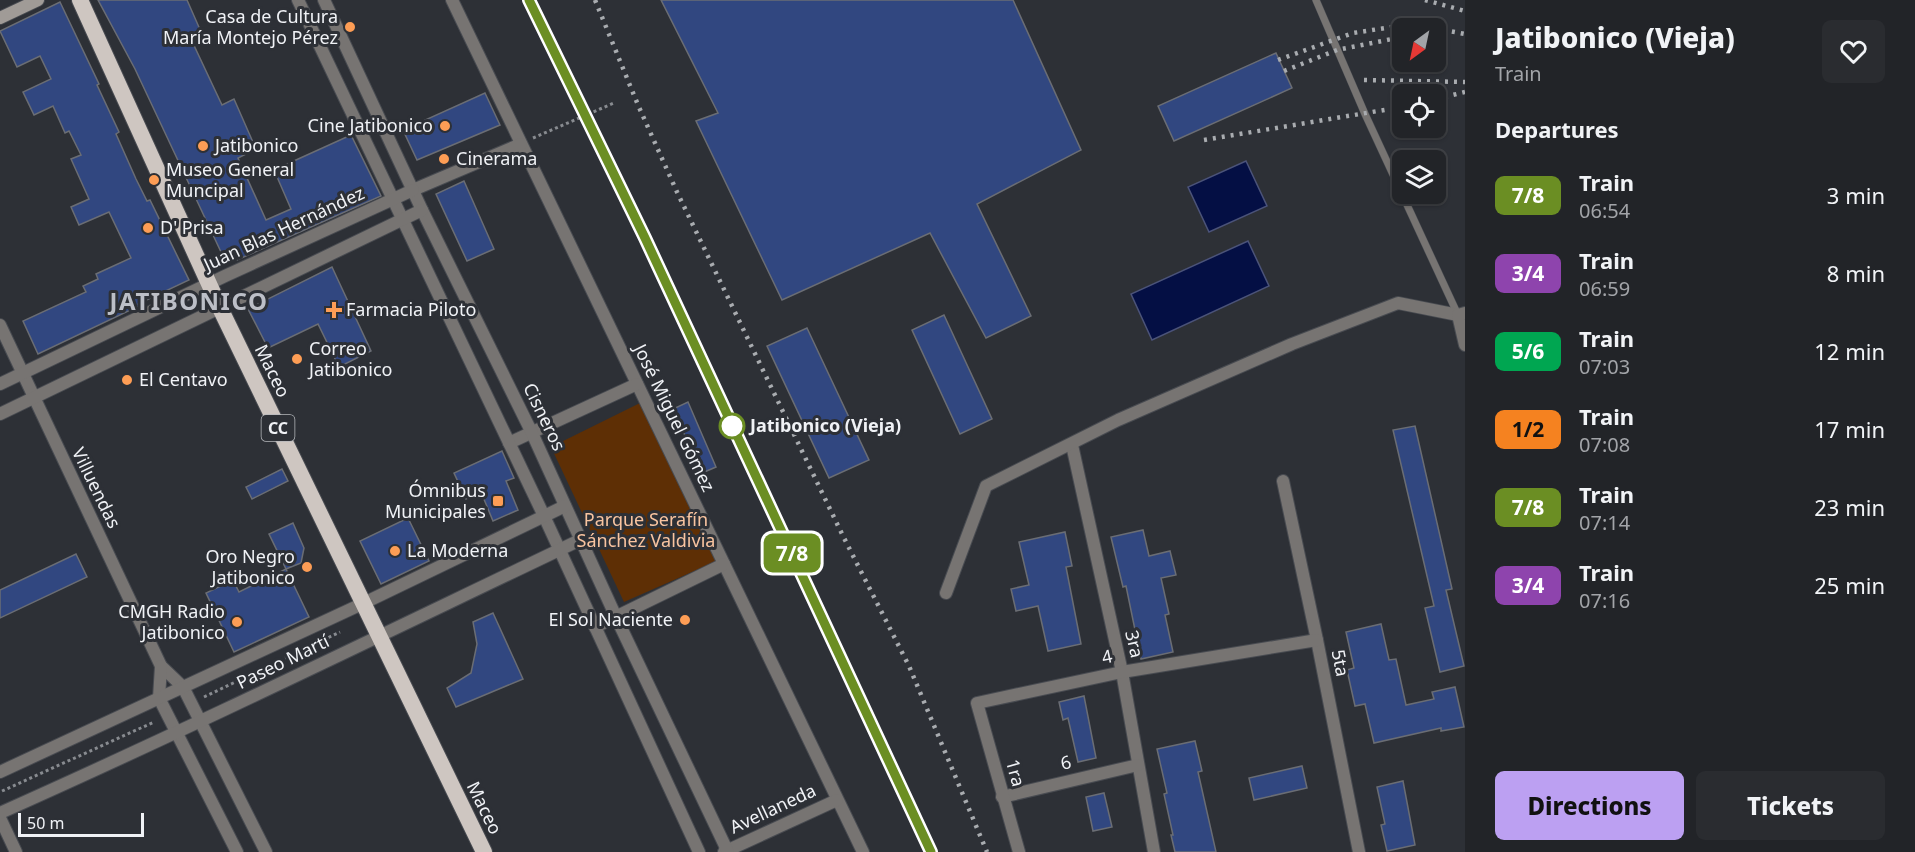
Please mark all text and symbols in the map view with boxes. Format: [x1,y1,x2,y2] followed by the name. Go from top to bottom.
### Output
[163,4,338,49] place label: Casa de Cultura María Montejo Pérez
[1392,18,1446,72] north arrow
[1392,18,1446,204] map controls
[1495,18,1735,56] text: Jatibonico (Vieja)
[343,20,357,34] marker: Casa de Cultura María Montejo Pérez
[1822,20,1885,83] button: heart
[1495,60,1542,87] text: Train
[1392,84,1446,138] button: locate
[308,113,433,137] place label: Cine Jatibonico
[1495,114,1619,144] text: Departures
[438,119,452,133] marker: Cine Jatibonico
[213,133,298,157] place label: Jatibonico
[196,139,210,153] marker: Jatibonico
[456,146,537,170] place label: Cinerama
[1392,150,1446,204] button: layers
[437,152,451,166] marker: Cinerama
[166,157,294,202] place label: Museo General Muncipal
[1579,167,1634,197] text: Train
[147,173,161,187] marker: Museo General Muncipal
[198,180,368,277] street label: Juan Blas Hernández
[1827,180,1885,210] text: 3 min
[1512,181,1544,209] text: 7/8
[1579,197,1630,224] text: 06:54
[160,215,224,239] place label: D' Prisa
[141,221,155,235] marker: D' Prisa
[1579,245,1634,275] text: Train
[1827,258,1885,288] text: 8 min
[1512,259,1544,287] text: 3/4
[1579,275,1630,302] text: 06:59
[108,284,268,317] district label: JATIBONICO
[346,297,476,321] place label: Farmacia Piloto
[327,303,341,317] marker: Farmacia Piloto
[1579,323,1634,353] text: Train
[307,336,392,381] place label: Correo Jatibonico
[1814,336,1885,366] text: 12 min
[1512,337,1544,365] text: 5/6
[628,338,721,495] street label: José Miguel Gómez
[250,340,296,401] street label: Maceo
[290,352,304,366] marker: Correo Jatibonico
[1579,353,1630,380] text: 07:03
[139,367,228,391] place label: El Centavo
[120,373,134,387] marker: El Centavo
[518,379,572,454] street label: Cisneros
[1579,401,1634,431] text: Train
[719,413,745,439] marker: Jatibonico (Vieja)
[748,413,901,437] place label: Jatibonico (Vieja)
[1814,414,1885,444] text: 17 min
[262,415,294,441] road number: CC
[1512,415,1544,443] text: 1/2
[1579,431,1630,458] text: 07:08
[67,443,127,532] street label: Villuendas
[385,478,486,523] place label: Ómnibus Municipales
[1579,479,1634,509] text: Train
[1814,492,1885,522] text: 23 min
[1512,493,1544,521] text: 7/8
[491,494,505,508] marker: Ómnibus Municipales
[577,507,715,552] park label: Parque Serafín Sánchez Valdivia
[1579,509,1630,536] text: 07:14
[758,534,826,572] line badge: 7/8
[407,538,508,562] place label: La Moderna
[776,539,808,567] text: 7/8
[205,544,295,589] place label: Oro Negro Jatibonico
[388,544,402,558] marker: La Moderna
[1579,557,1634,587] text: Train
[300,560,314,574] marker: Oro Negro Jatibonico
[1814,570,1885,600] text: 25 min
[1512,571,1544,599] text: 3/4
[1579,587,1630,614] text: 07:16
[118,599,225,644] place label: CMGH Radio Jatibonico
[549,607,673,631] place label: El Sol Naciente
[678,613,692,627] marker: El Sol Naciente
[230,615,244,629] marker: CMGH Radio Jatibonico
[232,628,333,694] street label: Paseo Martí
[1120,628,1150,660] street label: 3ra
[1099,643,1114,669] street label: 4
[1327,647,1355,678] street label: 5ta
[1058,749,1073,775] street label: 6
[1001,756,1031,789] street label: 1ra
[1495,771,1684,840] button: Directions
[1696,771,1885,840] button: Tickets
[462,777,508,838] street label: Maceo
[726,778,820,839] street label: Avellaneda
[18,810,144,838] scale bar
[27,812,64,834] text: 50 m

